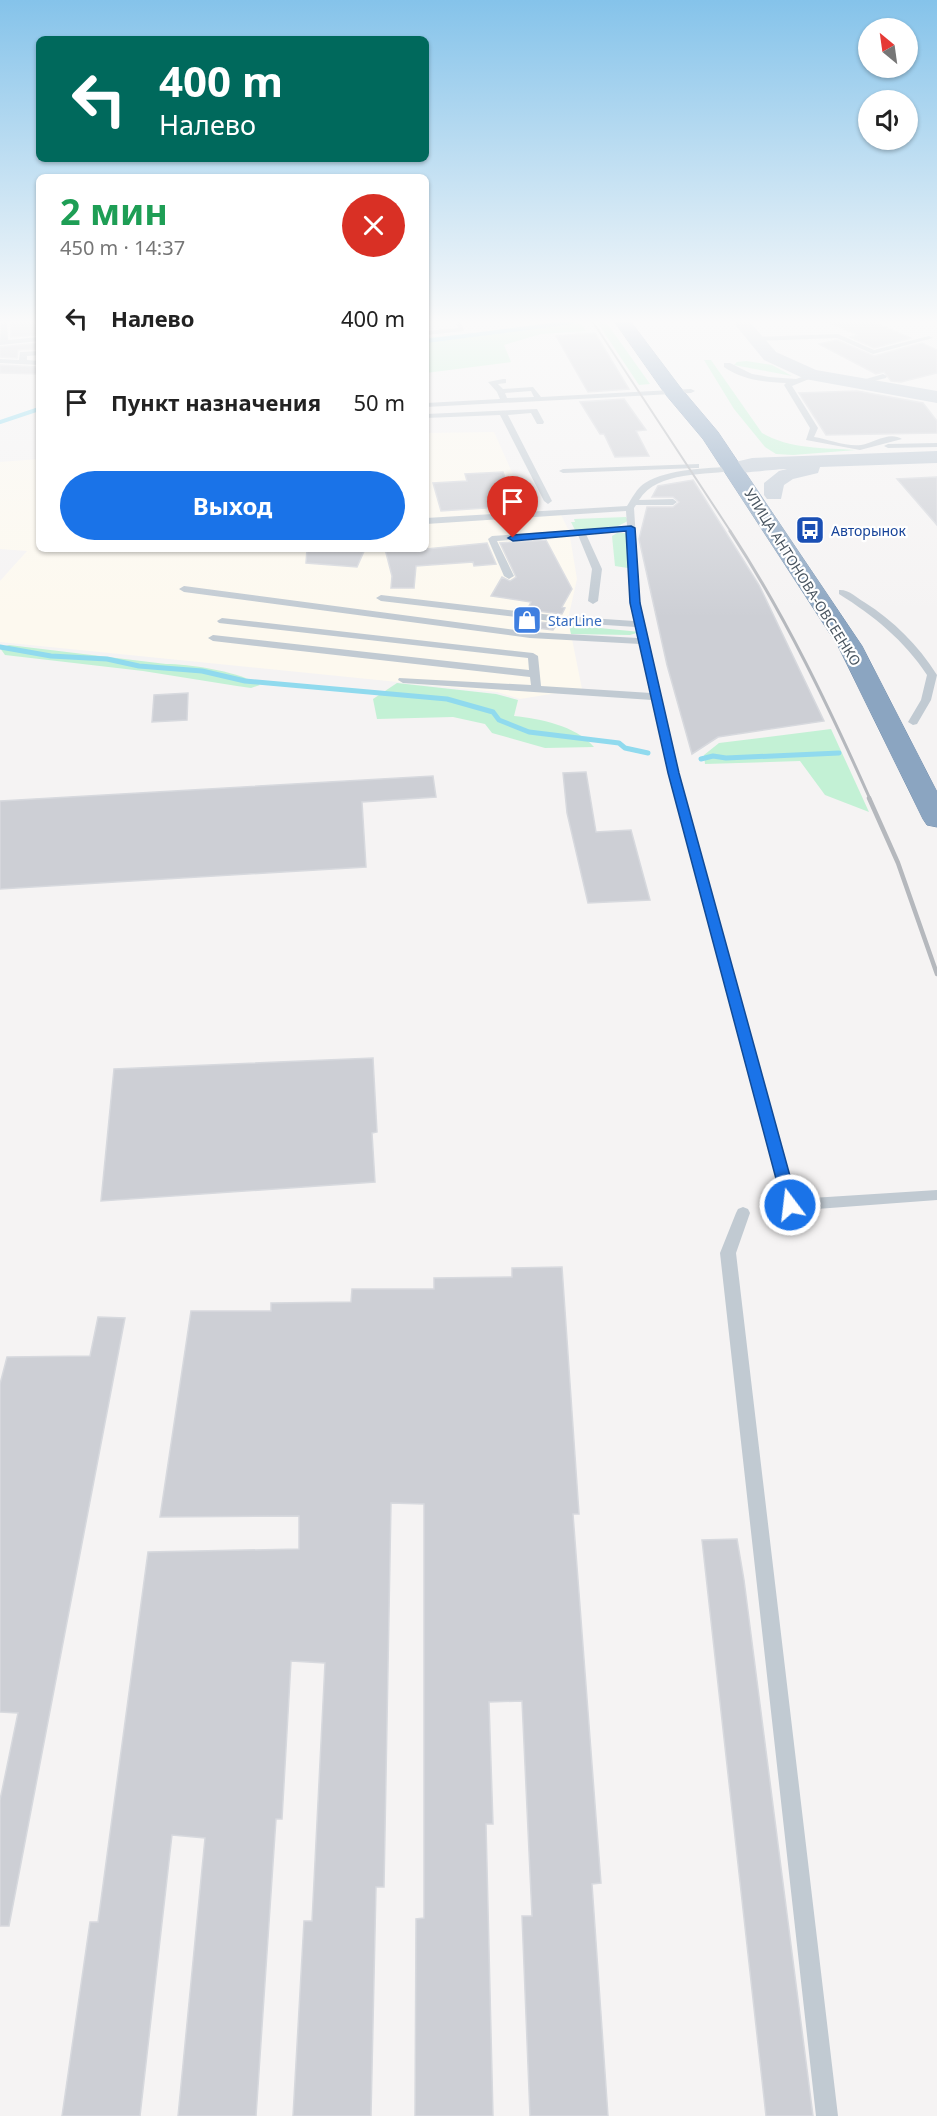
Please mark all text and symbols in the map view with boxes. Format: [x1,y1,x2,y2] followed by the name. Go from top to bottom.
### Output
[858,18,918,78] north arrow
[858,18,918,150] map controls
[159,52,283,109] text: 400 m
[60,60,138,138] icon: left
[858,90,918,150] button: sound
[159,106,256,143] text: Налево
[60,187,168,236] text: 2 мин
[342,194,405,257] button: close
[60,234,185,261] text: 450 m · 14:37
[60,302,93,335] icon: left
[111,303,194,333] text: Налево
[341,303,405,333] text: 400 m
[60,386,93,419] icon: arrive
[111,387,321,417] text: Пункт назначения
[354,387,405,417] text: 50 m
[60,471,405,540] button: Выход
[487,476,538,538] pin
[496,485,529,518] icon: arrive
[740,485,866,669] street label: УЛИЦА АНТОНОВА-ОВСЕЕНКО
[794,514,826,546] bus stop icon: Авторынок
[831,521,906,540] place label: Авторынок
[511,604,543,636] shop icon: StarLine
[548,611,602,630] place label: StarLine
[758,1173,822,1237] position arrow

